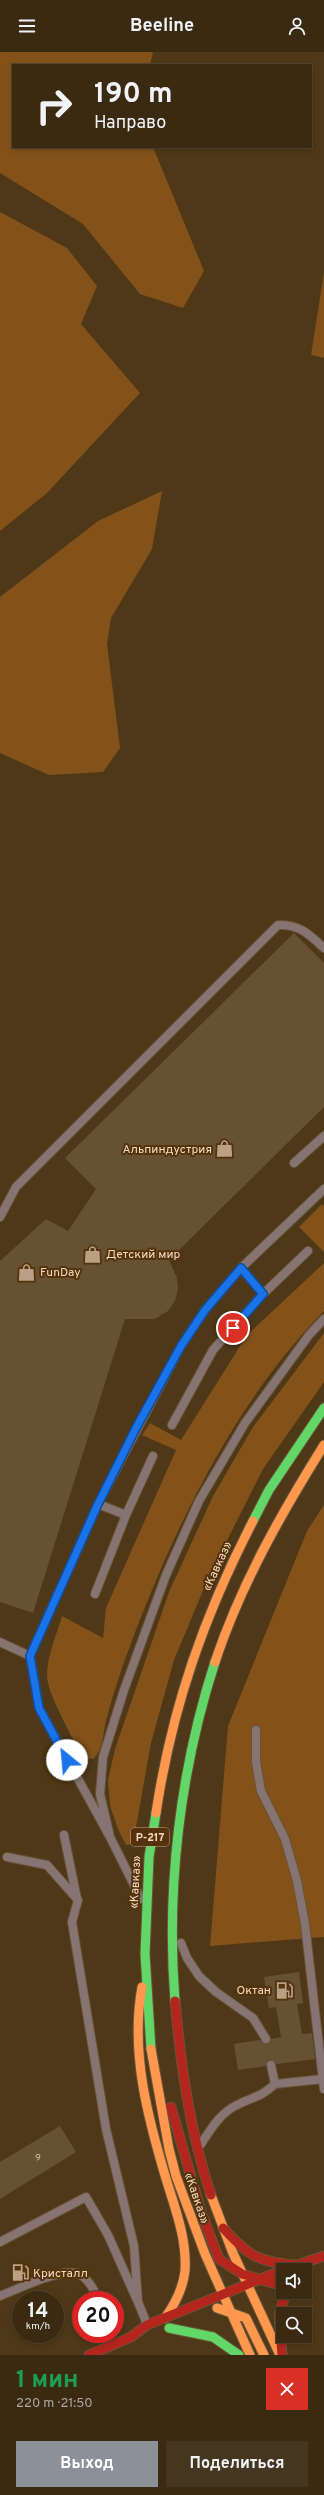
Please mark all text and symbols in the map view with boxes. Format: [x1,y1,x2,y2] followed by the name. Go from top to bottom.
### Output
[16,15,38,37] icon: menu
[130,15,194,38] text: Beeline
[286,15,308,37] icon: person
[94,77,172,113] text: 190 m
[28,80,80,132] icon: right
[94,112,166,135] text: Направо
[215,1139,235,1159] shop icon: Альпиндустрия
[122,1142,212,1158] place label: Альпиндустрия
[83,1244,103,1264] shop icon: Детский мир
[106,1247,181,1263] place label: Детский мир
[17,1262,37,1282] shop icon: FunDay
[40,1265,81,1281] place label: FunDay
[216,1311,250,1345] pin
[222,1317,244,1339] icon: arrive
[199,1539,236,1594] street label: «Кавказ»
[46,1739,88,1781] position arrow
[131,1828,169,1846] road number: Р-217
[127,1855,145,1909] street label: «Кавказ»
[274,1980,294,2000] fuel station icon: Октан
[236,1983,271,1999] place label: Октан
[35,2152,41,2165] house number: 9
[180,2171,212,2226] street label: «Кавказ»
[10,2263,30,2283] fuel station icon: Кристалл
[276,2263,312,2343] map controls
[276,2263,312,2299] button: sound
[33,2266,88,2282] place label: Кристалл
[72,2291,124,2343] speed limit sign: 20
[28,2299,48,2325] text: 14
[276,2307,312,2343] button: search
[26,2320,50,2333] text: km/h
[16,2366,78,2396] text: 1 мин
[266,2368,308,2410] button: close
[16,2396,93,2412] text: 220 m · 21:50
[16,2441,158,2487] button: Выход
[166,2441,308,2487] button: Поделиться

